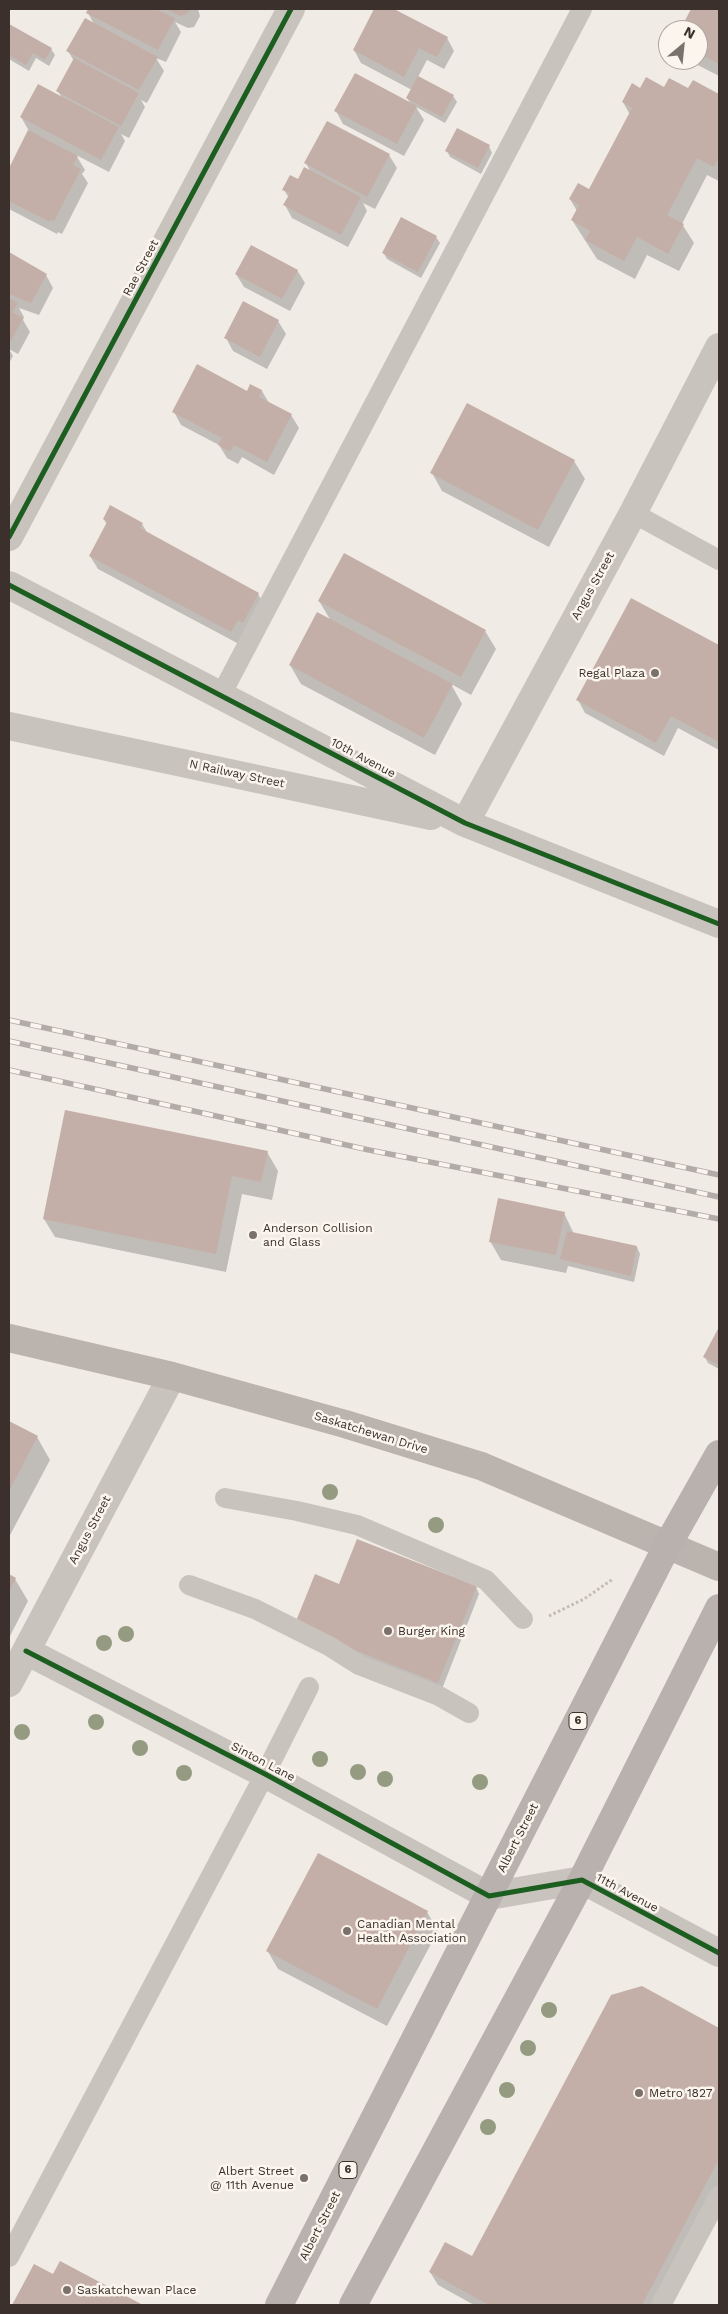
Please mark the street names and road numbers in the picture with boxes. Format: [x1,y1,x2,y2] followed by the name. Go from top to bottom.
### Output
[120,237,162,299] street label: Rae Street
[568,549,618,623] street label: Angus Street
[328,735,398,781] street label: 10th Avenue
[188,757,286,791] street label: N Railway Street
[313,1409,429,1457] street label: Saskatchewan Drive
[66,1493,114,1567] street label: Angus Street
[569,1712,587,1730] road number: 6
[229,1739,297,1785] street label: Sinton Lane
[494,1801,542,1875] street label: Albert Street
[593,1871,661,1915] street label: 11th Avenue
[339,2162,357,2178] road number: 6
[296,2189,344,2263] street label: Albert Street

